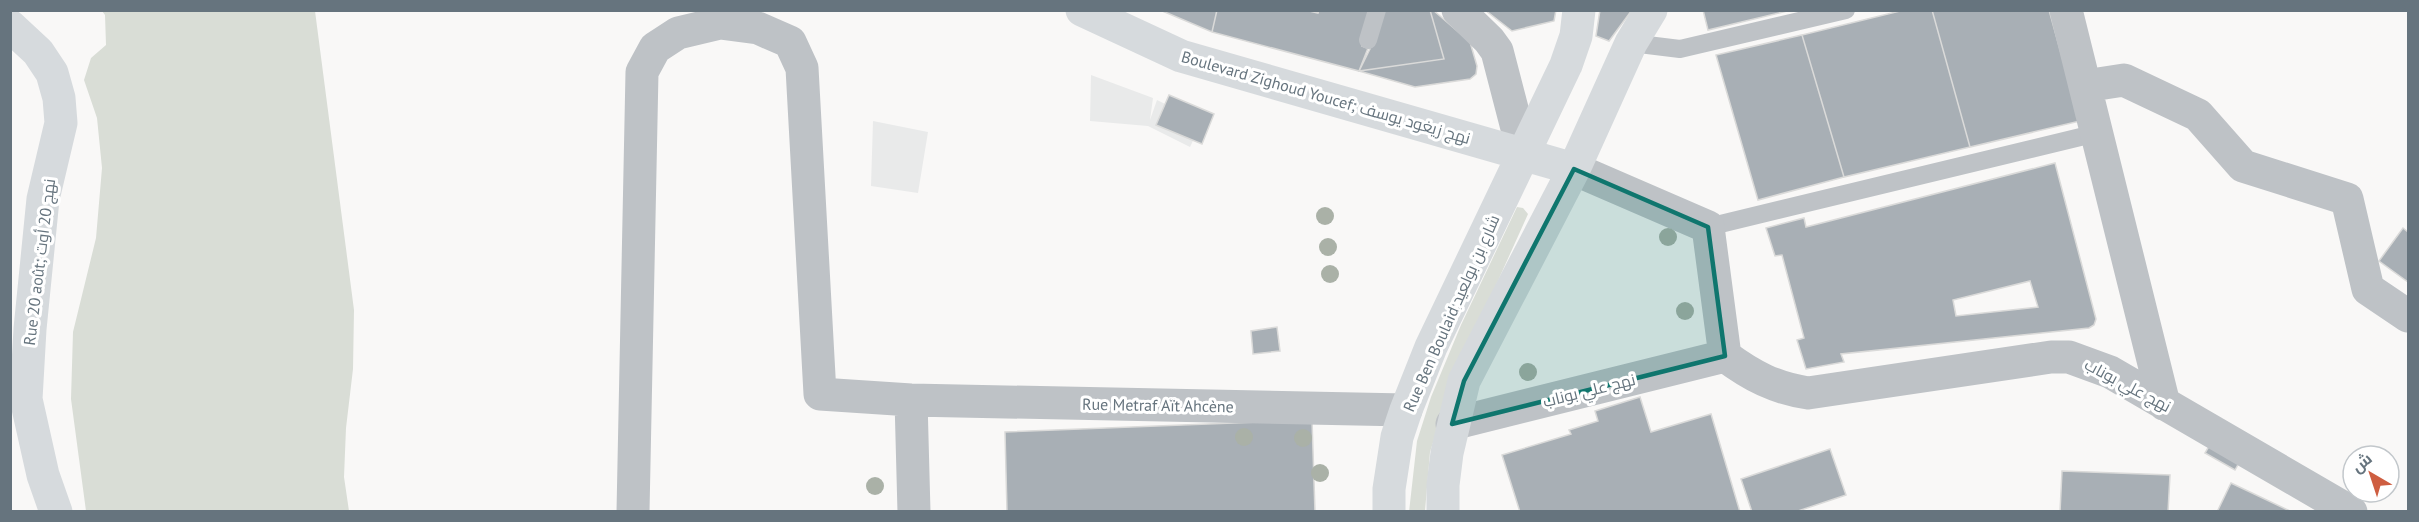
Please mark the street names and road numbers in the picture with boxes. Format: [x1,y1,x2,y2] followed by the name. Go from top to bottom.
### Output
[1179,46,1473,150] street label: Boulevard Zighoud Youcef; نهج زيغود يوسف
[19,178,61,347] street label: Rue 20 août; نهج 20 أوت
[1398,211,1505,415] street label: Rue Ben Boulaid;شارع بن بولعيد
[2080,354,2175,420] street label: نهج علي بوناب
[1541,369,1638,415] street label: نهج علي بوناب
[1082,394,1234,416] street label: Rue Metraf Aït Ahcène

